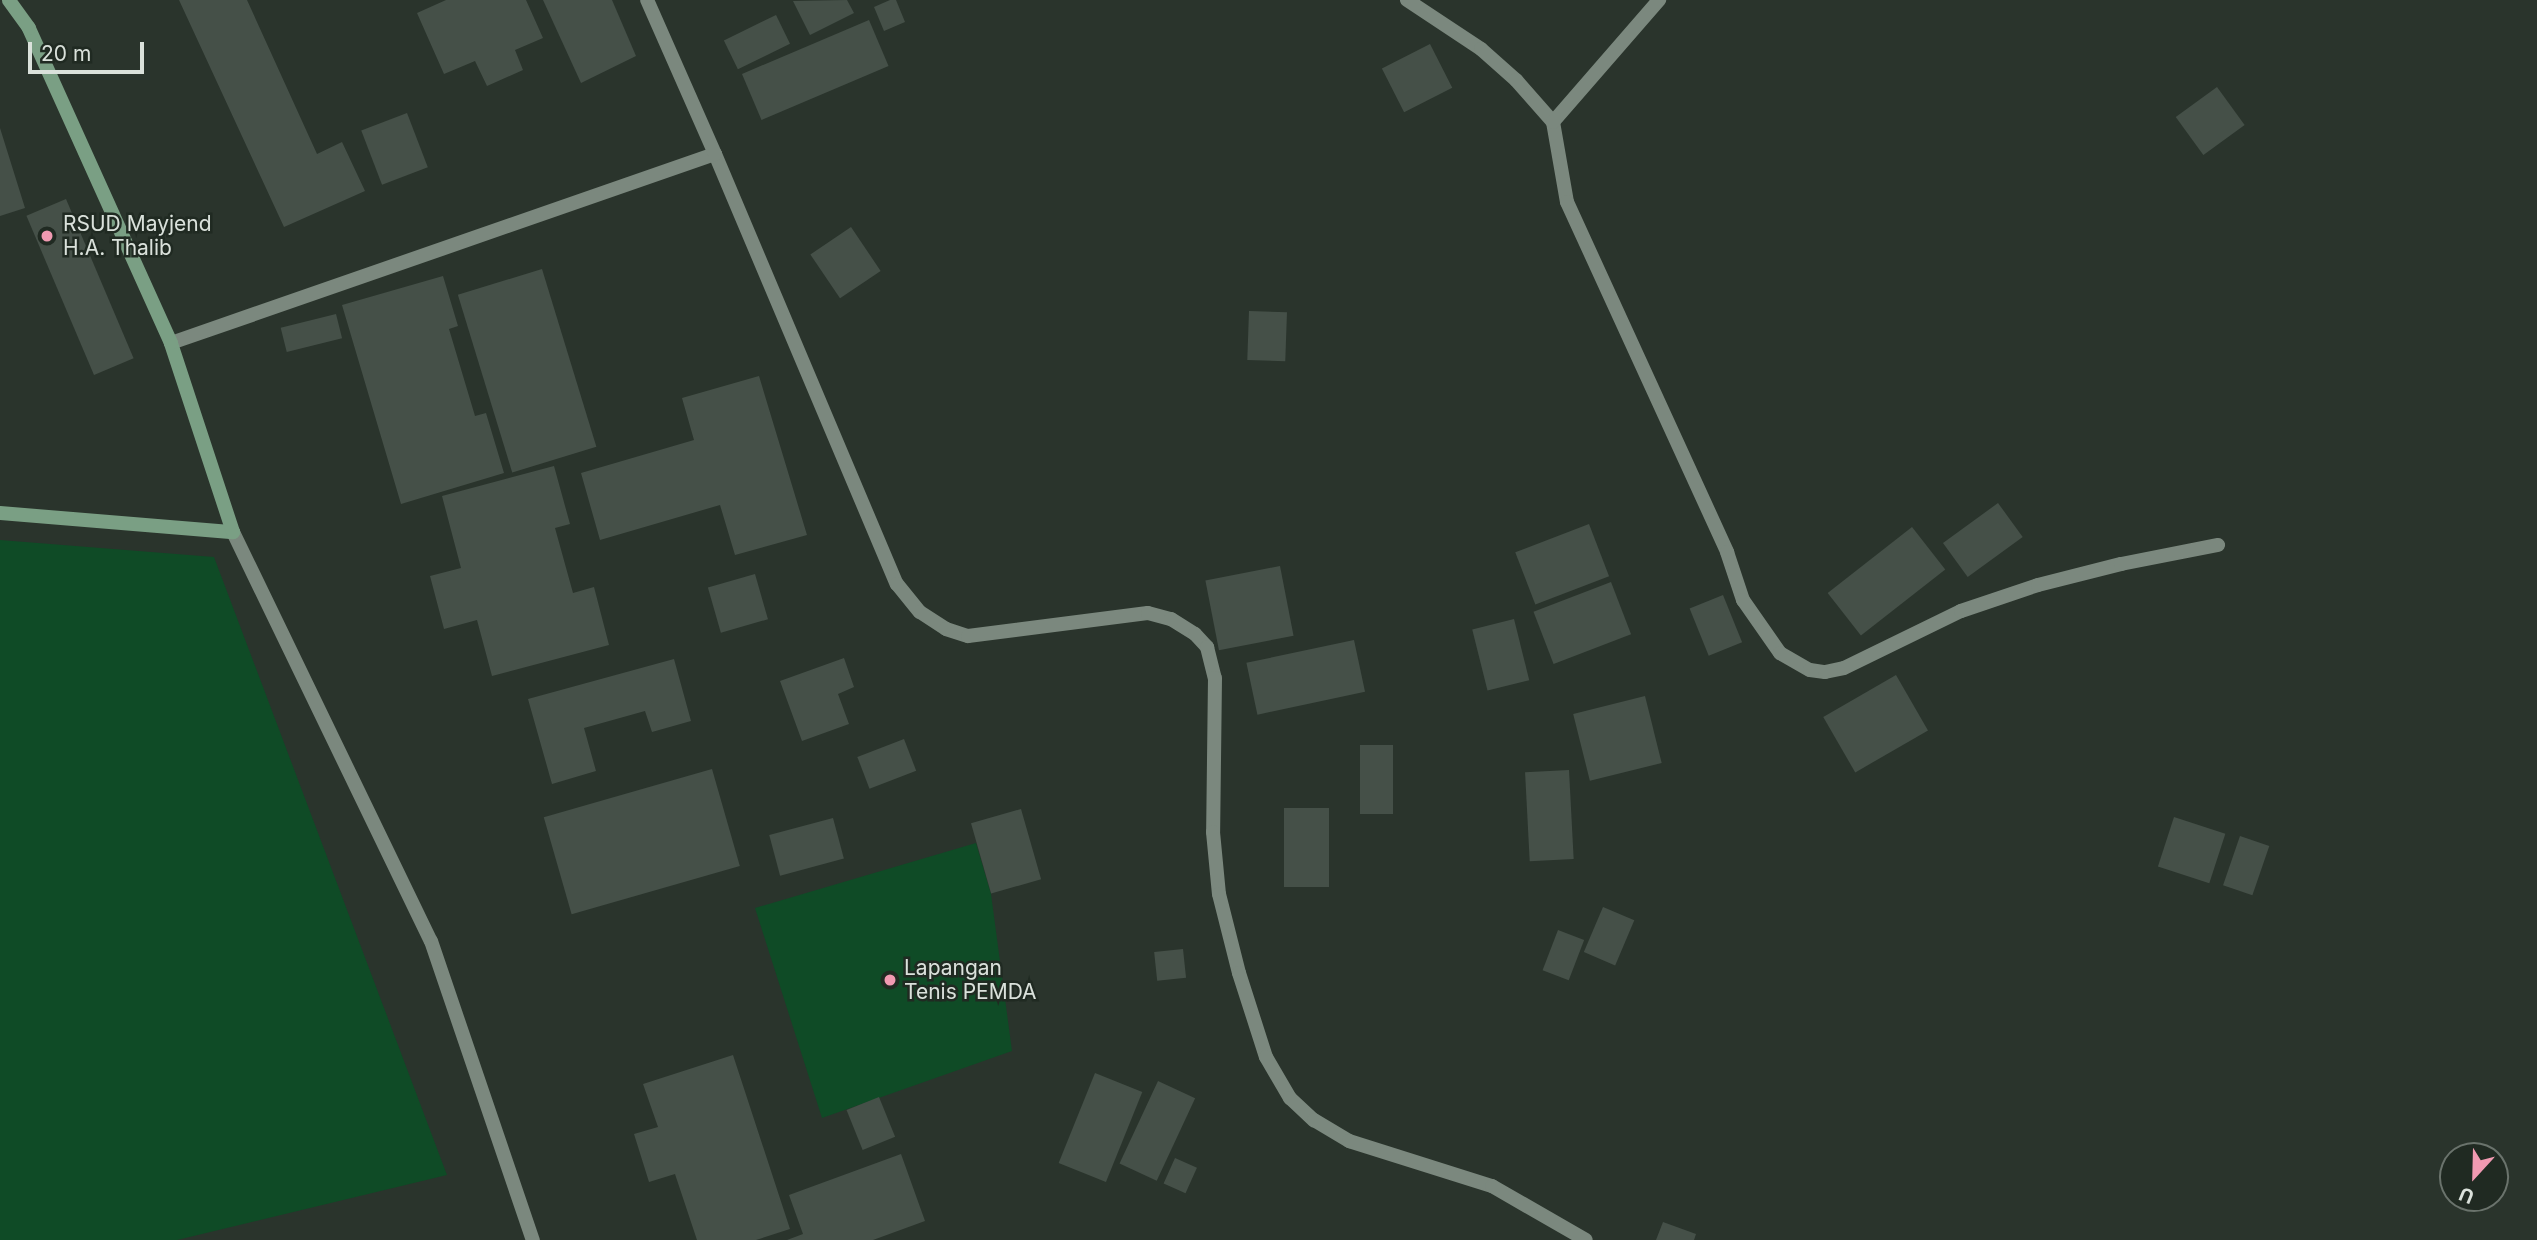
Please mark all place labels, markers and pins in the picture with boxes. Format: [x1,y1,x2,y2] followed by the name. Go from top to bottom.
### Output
[63,211,212,261] place label: RSUD Mayjend H.A. Thalib
[37,226,57,246] marker: RSUD Mayjend H.A. Thalib
[904,955,1037,1005] place label: Lapangan Tenis PEMDA
[882,972,898,988] marker: Lapangan Tenis PEMDA

